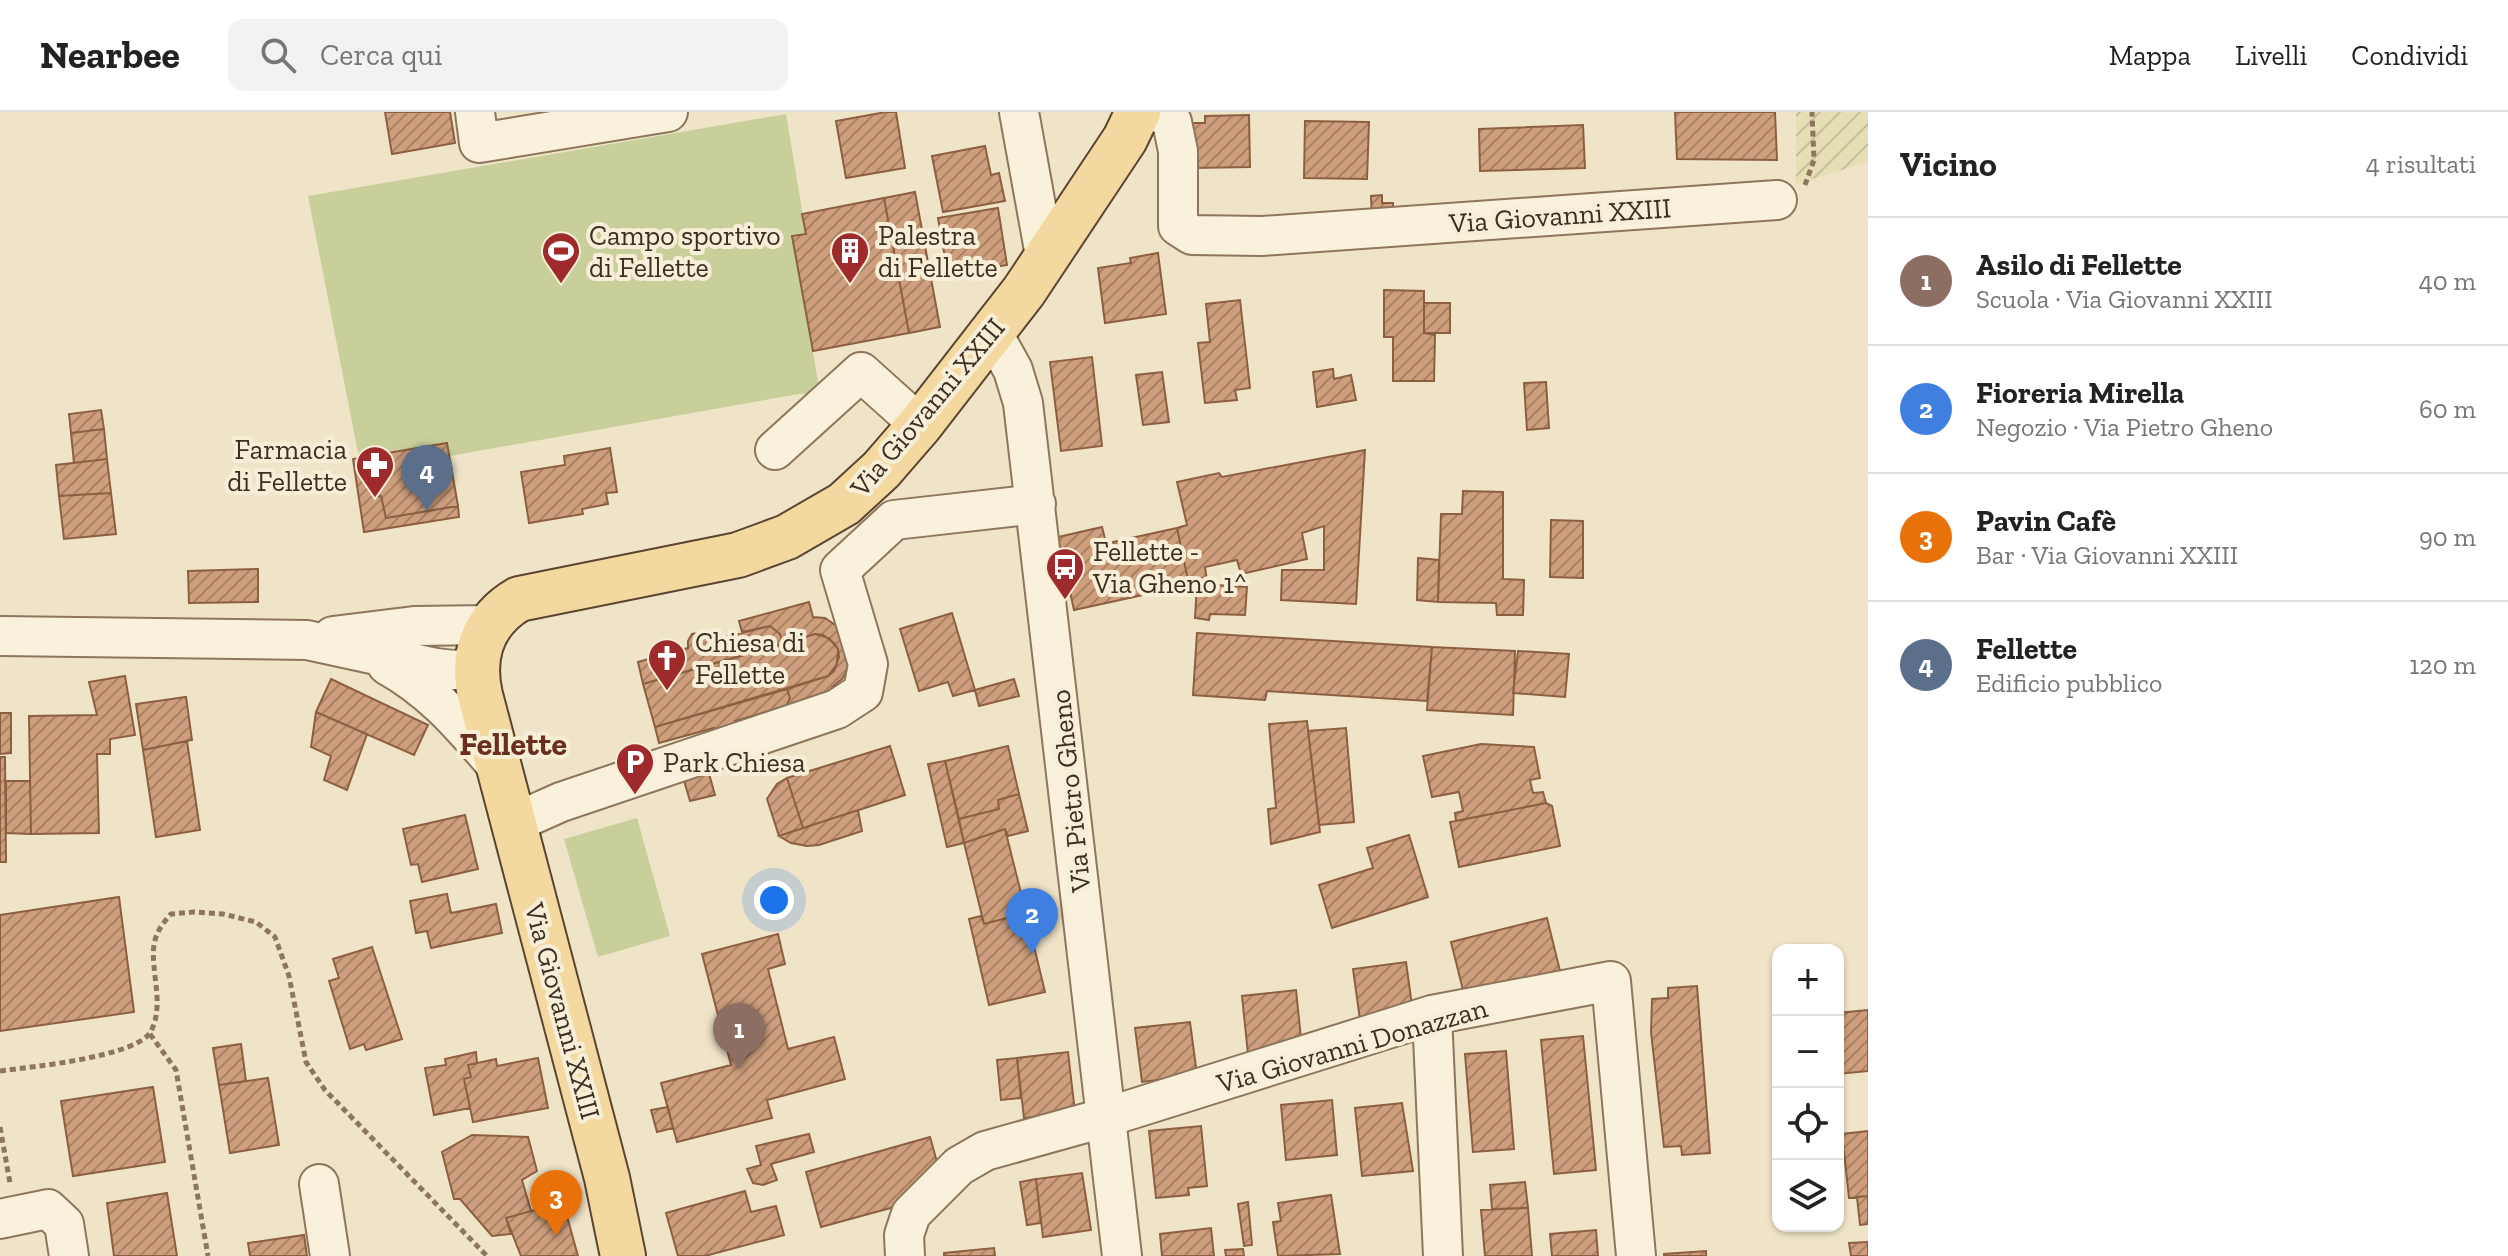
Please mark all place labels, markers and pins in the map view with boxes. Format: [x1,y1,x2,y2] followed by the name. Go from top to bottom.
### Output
[589,219,781,284] place label: Campo sportivo di Fellette
[878,219,998,284] place label: Palestra di Fellette
[540,230,582,285] sports icon: Campo sportivo di Fellette
[829,230,871,285] building icon: Palestra di Fellette
[227,433,347,498] place label: Farmacia di Fellette
[354,444,396,499] pharmacy icon: Farmacia di Fellette
[401,445,453,511] pin: 4
[1092,535,1247,600] place label: Fellette - Via Gheno 1^
[1044,546,1086,601] bus stop icon: Fellette - Via Gheno 1^
[695,626,805,691] place label: Chiesa di Fellette
[646,637,688,692] church icon: Chiesa di Fellette
[614,741,656,796] parking icon: Park Chiesa
[663,746,806,779] place label: Park Chiesa
[1006,888,1058,954] pin: 2
[713,1003,765,1069] pin: 1
[530,1170,582,1236] pin: 3

